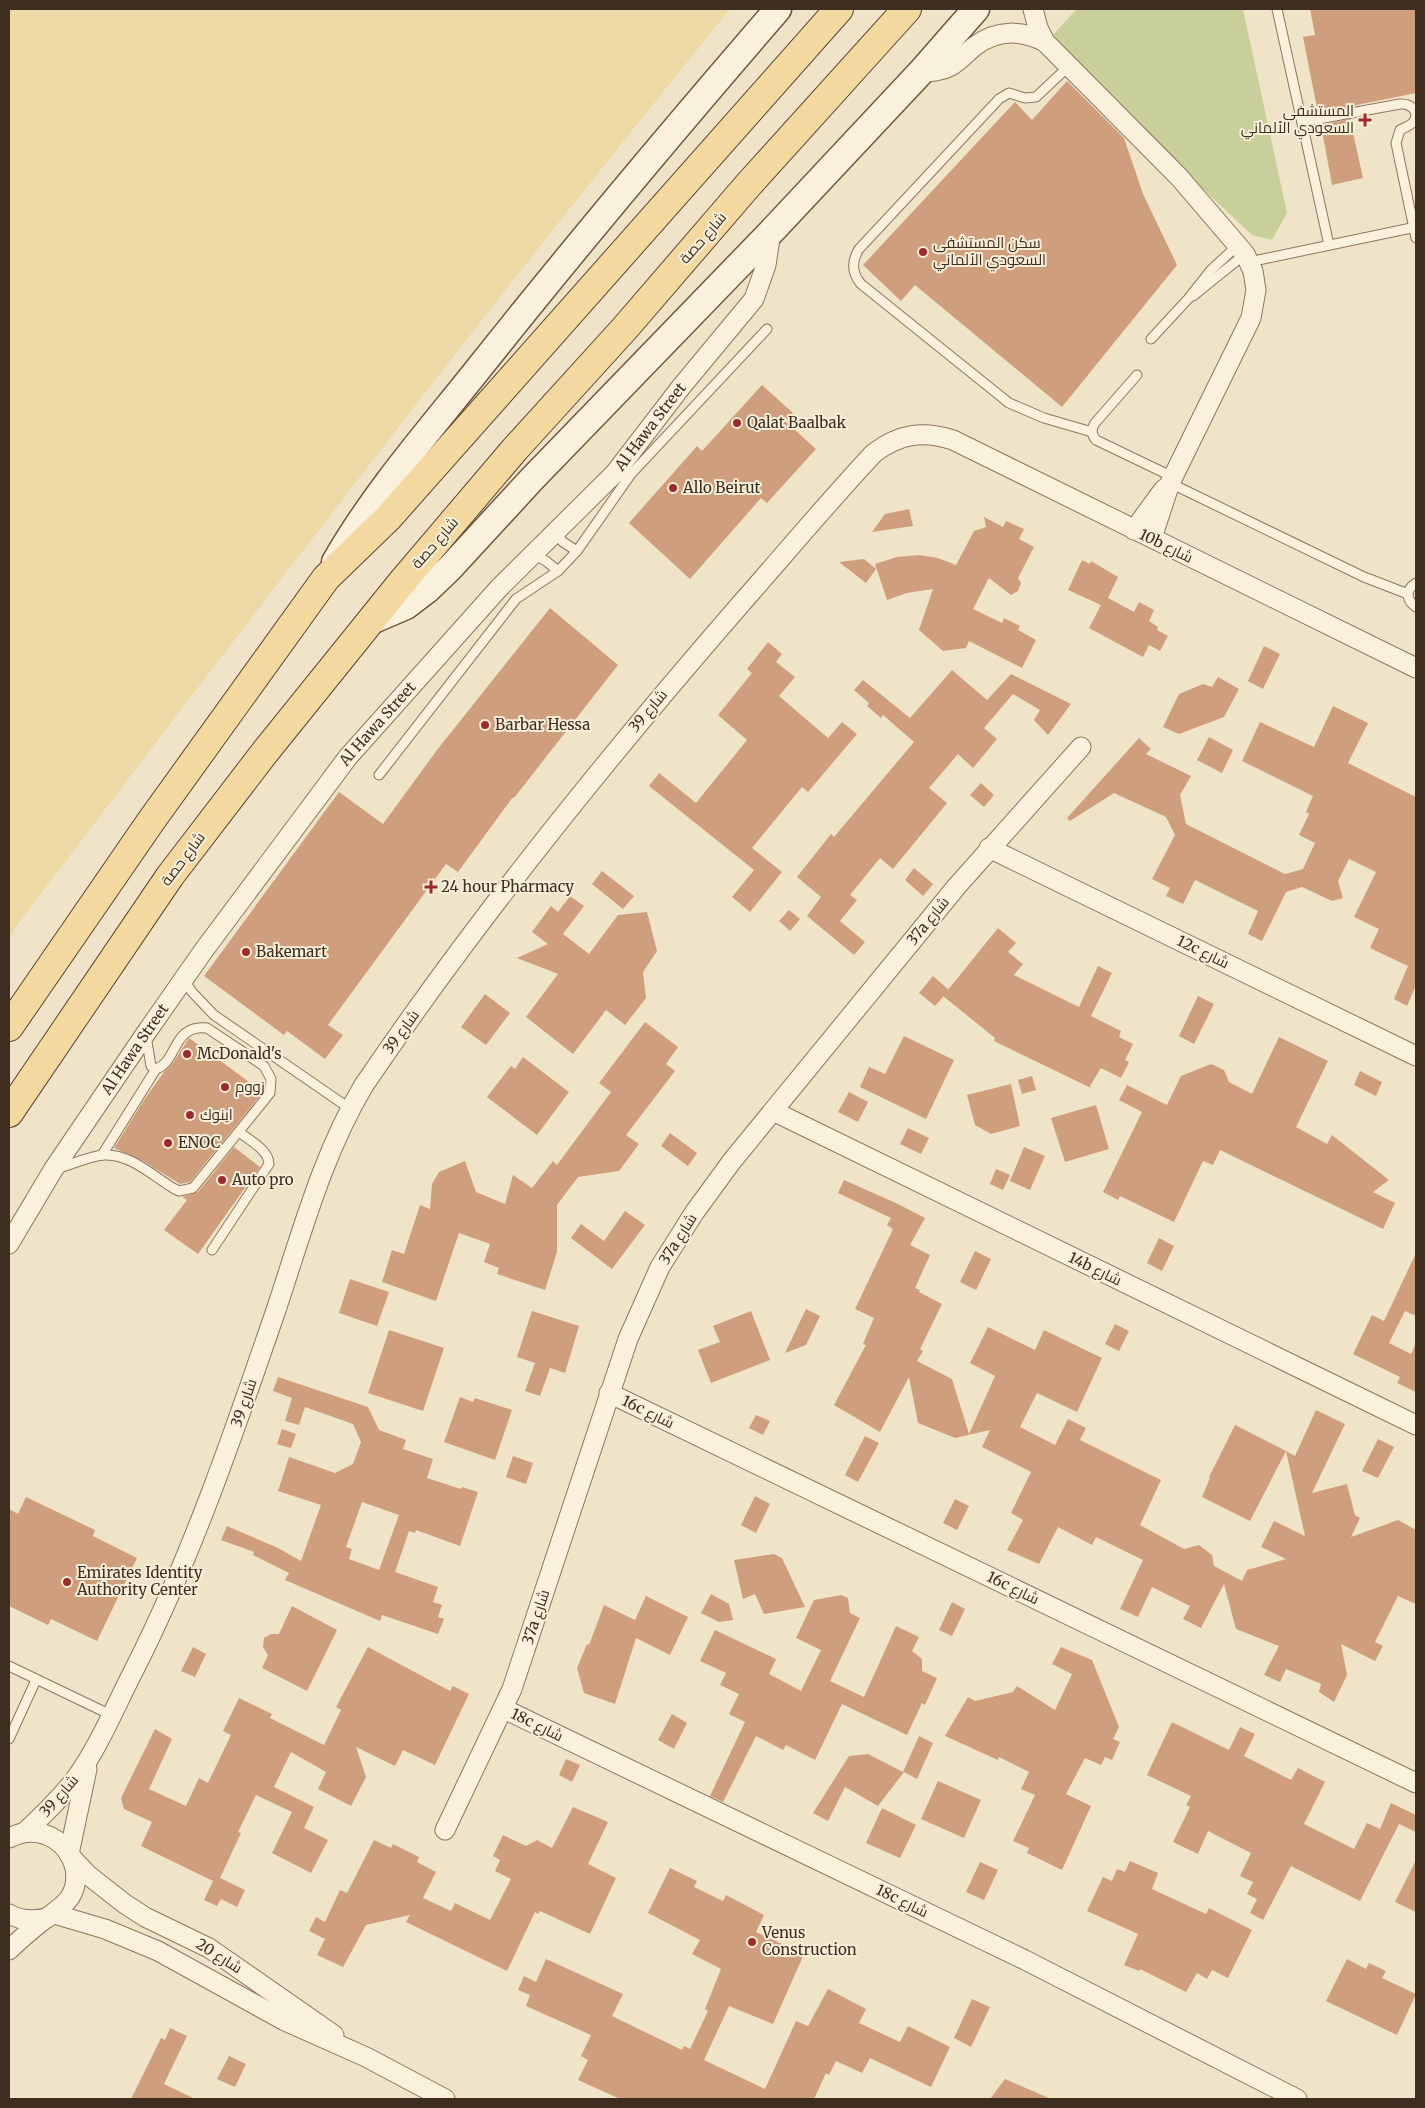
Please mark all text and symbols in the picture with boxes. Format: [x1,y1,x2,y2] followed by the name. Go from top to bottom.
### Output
[1241,101,1354,140] place label: المستشفى السعودي الألماني
[1358,113,1372,127] marker: المستشفى السعودي الألماني
[675,208,732,269] street label: شارع حصة
[933,233,1046,272] place label: سكن المستشفى السعودي الألماني
[917,246,929,258] marker: سكن المستشفى السعودي الألماني
[610,378,690,475] street label: Al Hawa Street
[747,413,846,432] place label: Qalat Baalbak
[731,417,743,429] marker: Qalat Baalbak
[682,478,760,497] place label: Allo Beirut
[667,482,679,494] marker: Allo Beirut
[407,513,464,574] street label: شارع حصة
[1135,524,1196,568] street label: 10b شارع
[334,678,420,770] street label: Al Hawa Street
[624,685,672,737] street label: شارع 39
[495,715,590,734] place label: Barbar Hessa
[479,719,491,731] marker: Barbar Hessa
[156,828,211,891] street label: شارع حصة
[441,877,574,896] place label: 24 hour Pharmacy
[425,881,437,893] marker: 24 hour Pharmacy
[902,893,954,950] street label: 37a شارع
[1173,931,1232,974] street label: 12c شارع
[256,942,327,961] place label: Bakemart
[240,946,252,958] marker: Bakemart
[96,1000,173,1099] street label: Al Hawa Street
[378,1006,425,1059] street label: شارع 39
[197,1044,282,1063] place label: McDonald's
[181,1048,193,1060] marker: McDonald's
[235,1077,265,1097] place label: زووم
[219,1081,231,1093] marker: زووم
[200,1105,233,1124] place label: اينوك
[184,1109,196,1121] marker: اينوك
[178,1133,221,1152] place label: ENOC
[162,1137,174,1149] marker: ENOC
[231,1170,294,1189] place label: Auto pro
[216,1174,228,1186] marker: Auto pro
[654,1210,702,1269] street label: 37a شارع
[1065,1248,1125,1291] street label: 14b شارع
[226,1376,263,1430] street label: شارع 39
[618,1391,677,1434] street label: 16c شارع
[76,1563,203,1599] place label: Emirates Identity Authority Center
[983,1567,1042,1610] street label: 16c شارع
[61,1576,73,1588] marker: Emirates Identity Authority Center
[518,1587,555,1647] street label: 37a شارع
[507,1704,566,1747] street label: 18c شارع
[35,1771,84,1822] street label: شارع 39
[872,1880,931,1923] street label: 18c شارع
[761,1923,857,1959] place label: Venus Construction
[192,1934,246,1979] street label: شارع 20
[746,1936,758,1948] marker: Venus Construction

